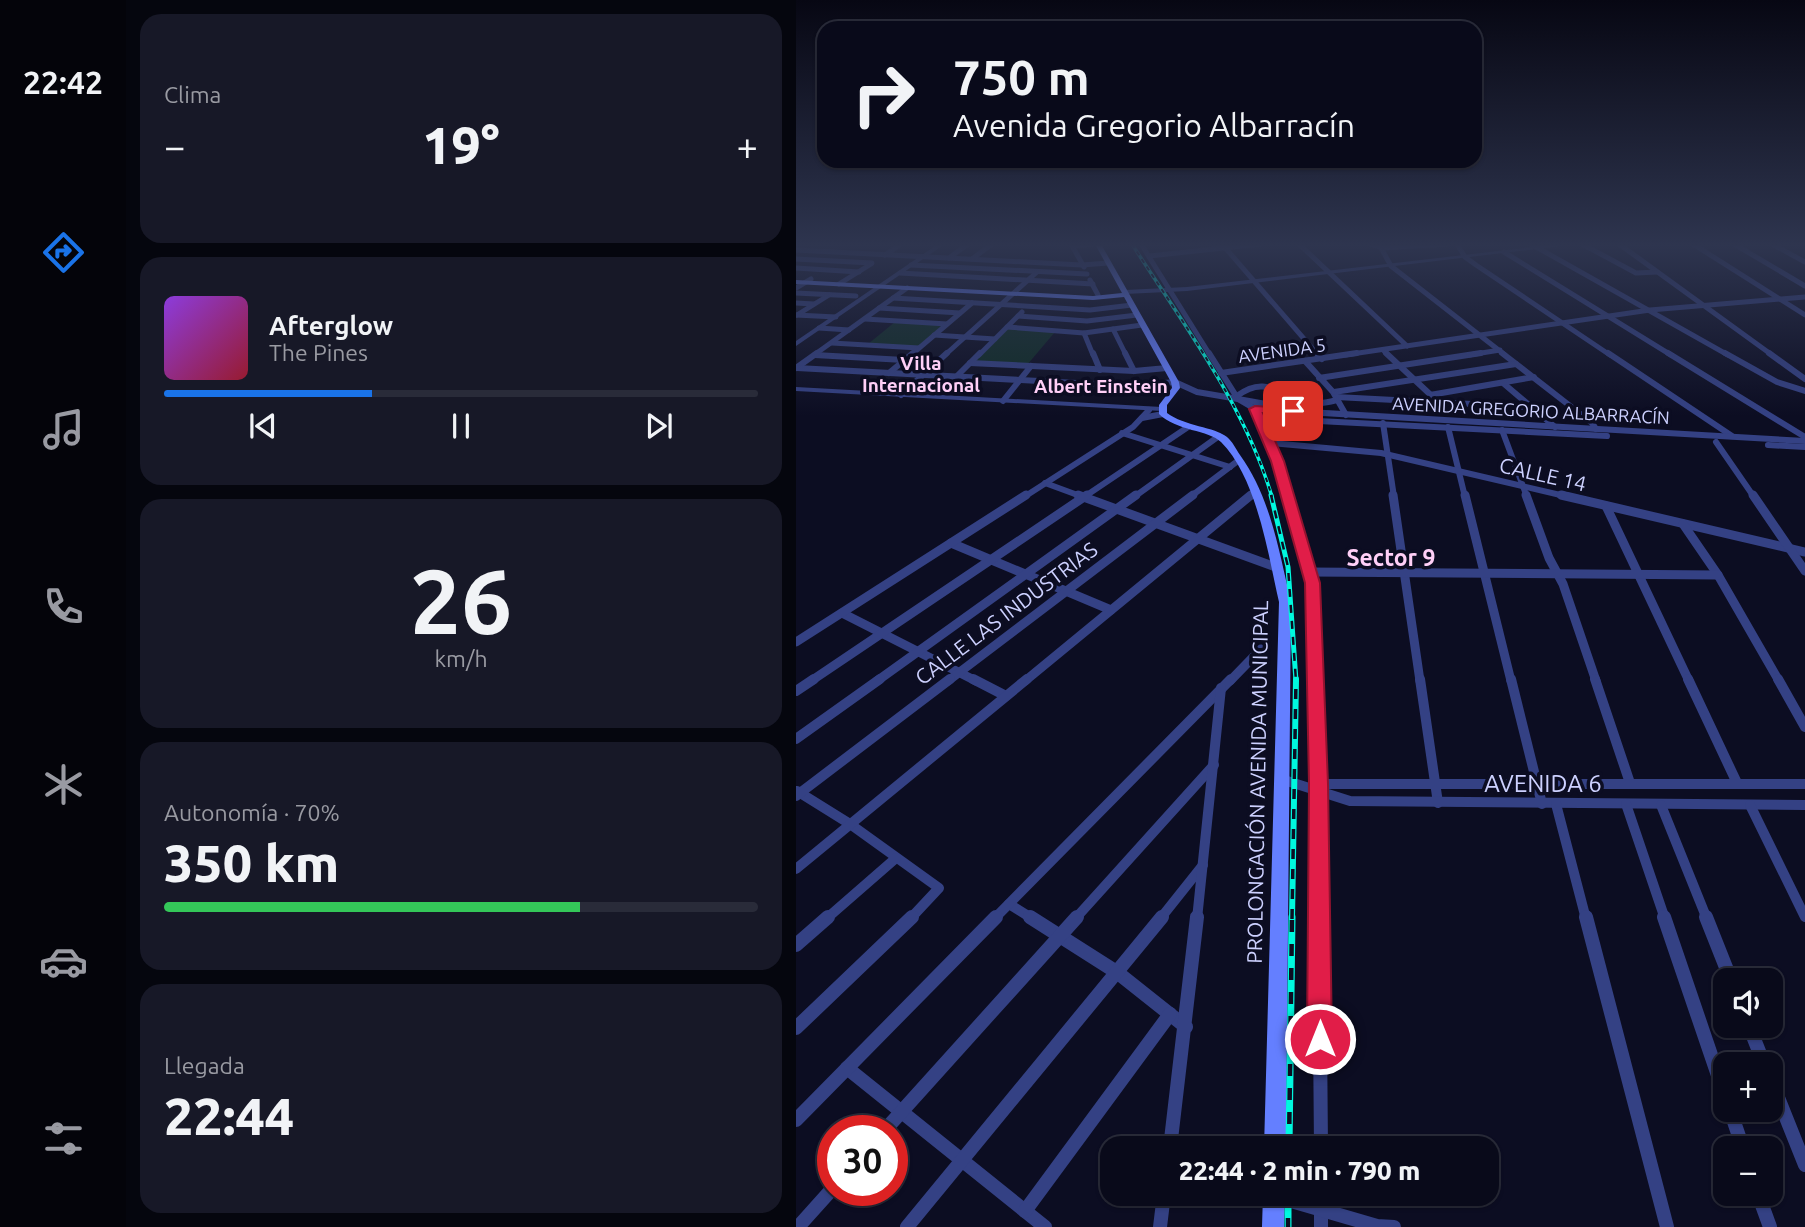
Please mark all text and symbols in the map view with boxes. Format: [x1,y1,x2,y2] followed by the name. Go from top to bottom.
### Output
[838,49,929,140] icon: right
[953,49,1090,104] text: 750 m
[23,64,103,100] text: 22:42
[164,82,221,107] text: Clima
[953,107,1355,143] text: Avenida Gregorio Albarracín
[422,116,500,174] text: 19°
[164,125,185,167] text: −
[737,125,758,167] text: +
[39,228,88,277] icon: directions
[269,311,393,340] text: Afterglow
[1237,334,1327,366] street label: AVENIDA 5
[269,340,368,365] text: The Pines
[862,352,980,396] district label: Villa Internacional
[1034,375,1168,397] district label: Albert Einstein
[1263,381,1323,441] pin
[1274,392,1312,430] icon: arrive
[1392,392,1670,427] street label: AVENIDA GREGORIO ALBARRACÍN
[39,405,88,454] icon: music
[244,407,282,445] icon: previous
[442,407,480,445] icon: pause
[640,407,678,445] icon: next
[1497,452,1589,496] street label: CALLE 14
[910,537,1102,689] street label: CALLE LAS INDUSTRIAS
[1347,545,1435,570] district label: Sector 9
[410,549,512,651] text: 26
[39,582,88,631] icon: phone
[1242,600,1272,964] street label: PROLONGACIÓN AVENIDA MUNICIPAL
[434,646,488,671] text: km/h
[39,760,88,809] icon: climate
[1484,770,1602,797] street label: AVENIDA 6
[164,800,340,825] text: Autonomía · 70%
[164,834,339,892] text: 350 km
[39,937,88,986] icon: car
[1713,968,1783,1206] map controls
[1713,968,1783,1038] button: sound
[1283,1002,1357,1076] position arrow
[1713,1052,1783,1122] button: +
[164,1053,245,1078] text: Llegada
[164,1087,294,1145] text: 22:44
[39,1114,88,1163] icon: filters
[817,1115,908,1206] speed limit sign: 30
[1713,1136,1783,1206] button: −
[1179,1156,1420,1185] text: 22:44 · 2 min · 790 m

